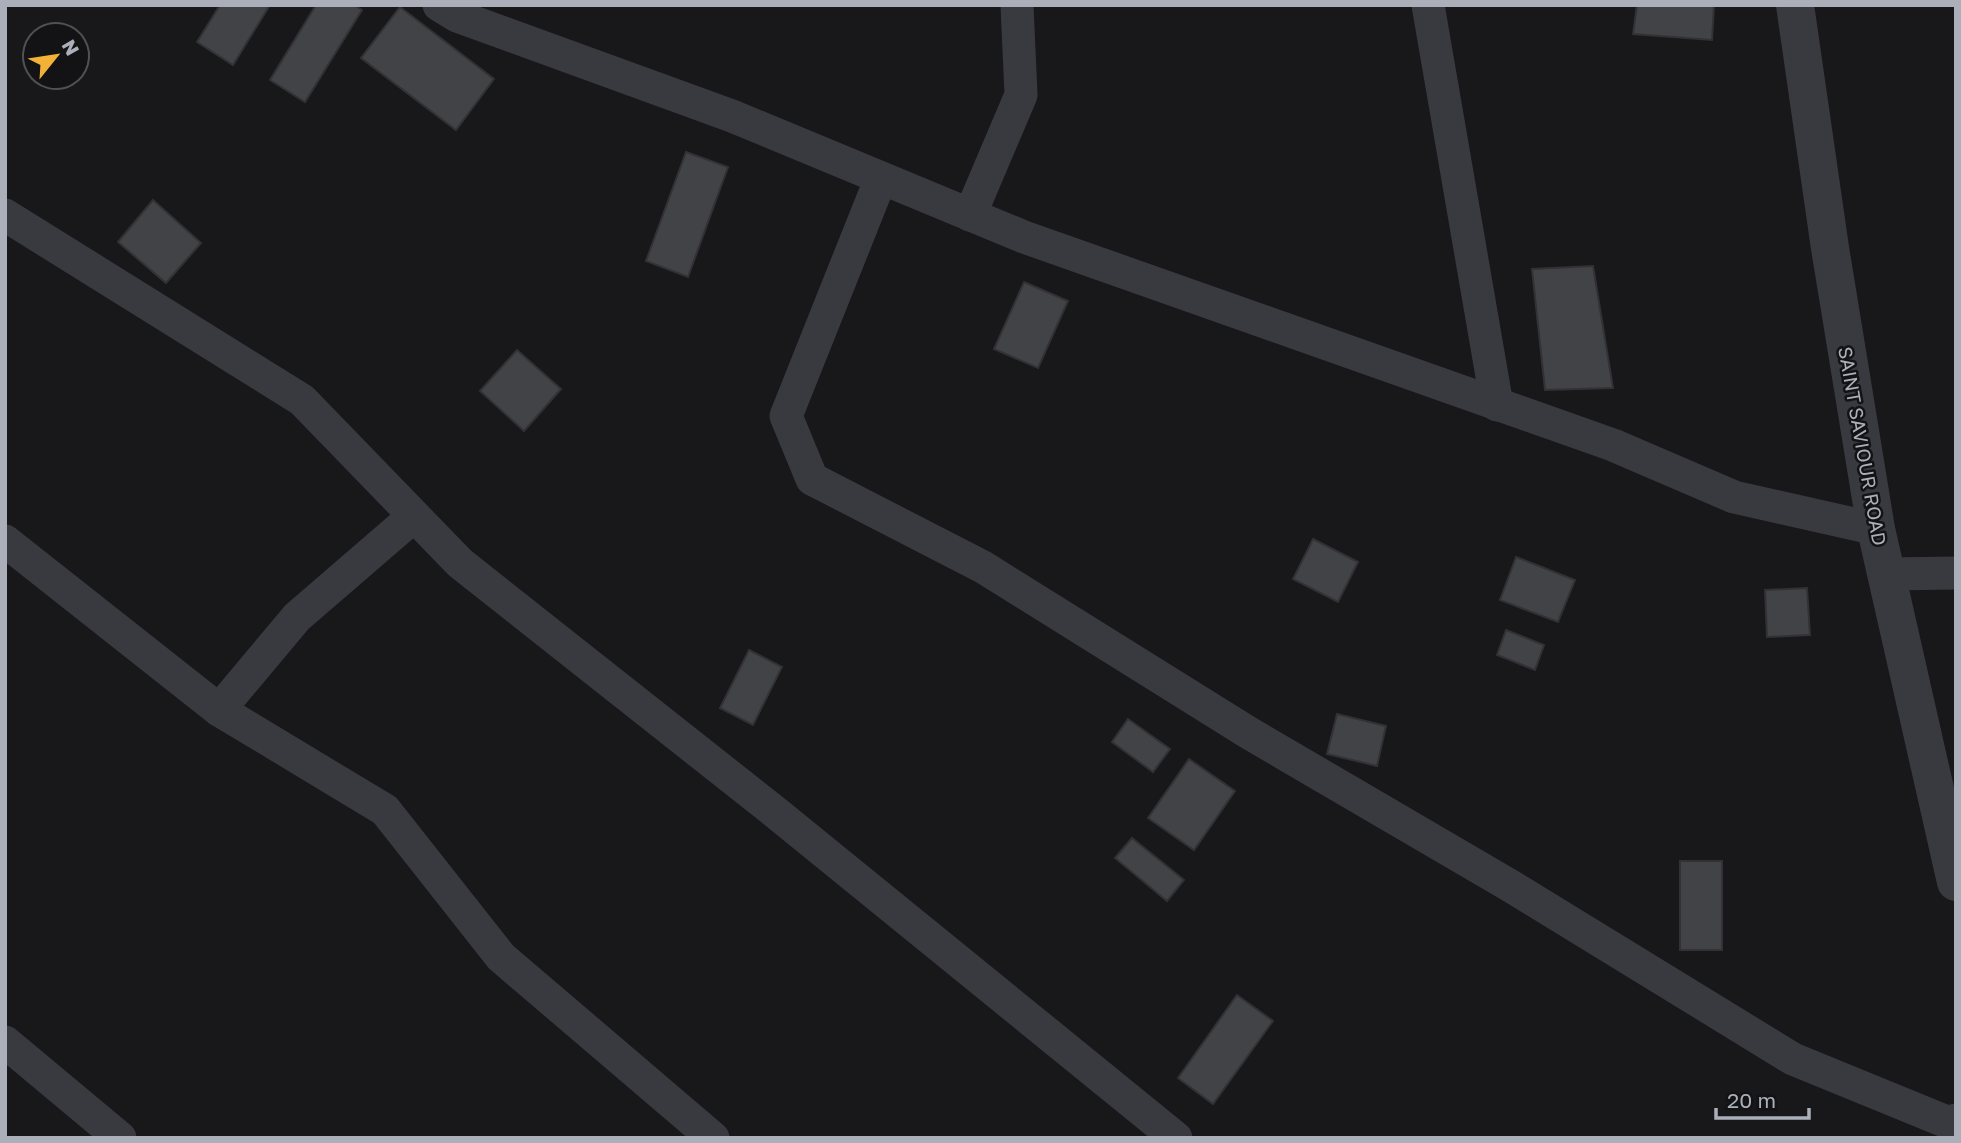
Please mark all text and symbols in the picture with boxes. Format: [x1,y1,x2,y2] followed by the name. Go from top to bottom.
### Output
[21,21,91,91] north arrow
[58,35,85,59] text: N
[1834,345,1892,547] street label: SAINT SAVIOUR ROAD
[1716,1076,1809,1120] scale bar
[1727,1087,1776,1113] text: 20 m

